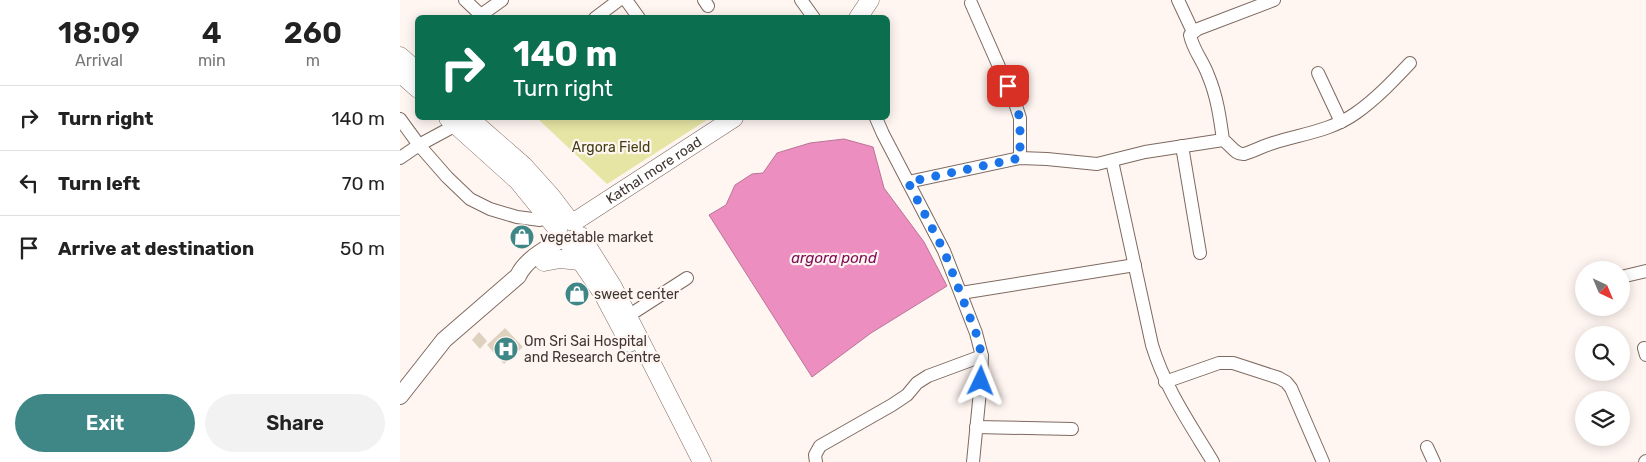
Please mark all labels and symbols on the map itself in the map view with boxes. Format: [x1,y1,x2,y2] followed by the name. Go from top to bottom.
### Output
[987,65,1029,107] pin
[603,133,705,208] street label: Kathal more road
[572,139,650,156] park label: Argora Field
[509,224,535,250] shop icon: vegetable market
[540,229,654,246] place label: vegetable market
[791,249,878,267] water label: argora pond
[1575,261,1630,316] north arrow
[564,281,590,307] shop icon: sweet center
[594,286,680,303] place label: sweet center
[524,333,661,366] place label: Om Sri Sai Hospital and Research Centre
[493,336,519,362] hospital icon: Om Sri Sai Hospital and Research Centre
[954,354,1006,406] position arrow

